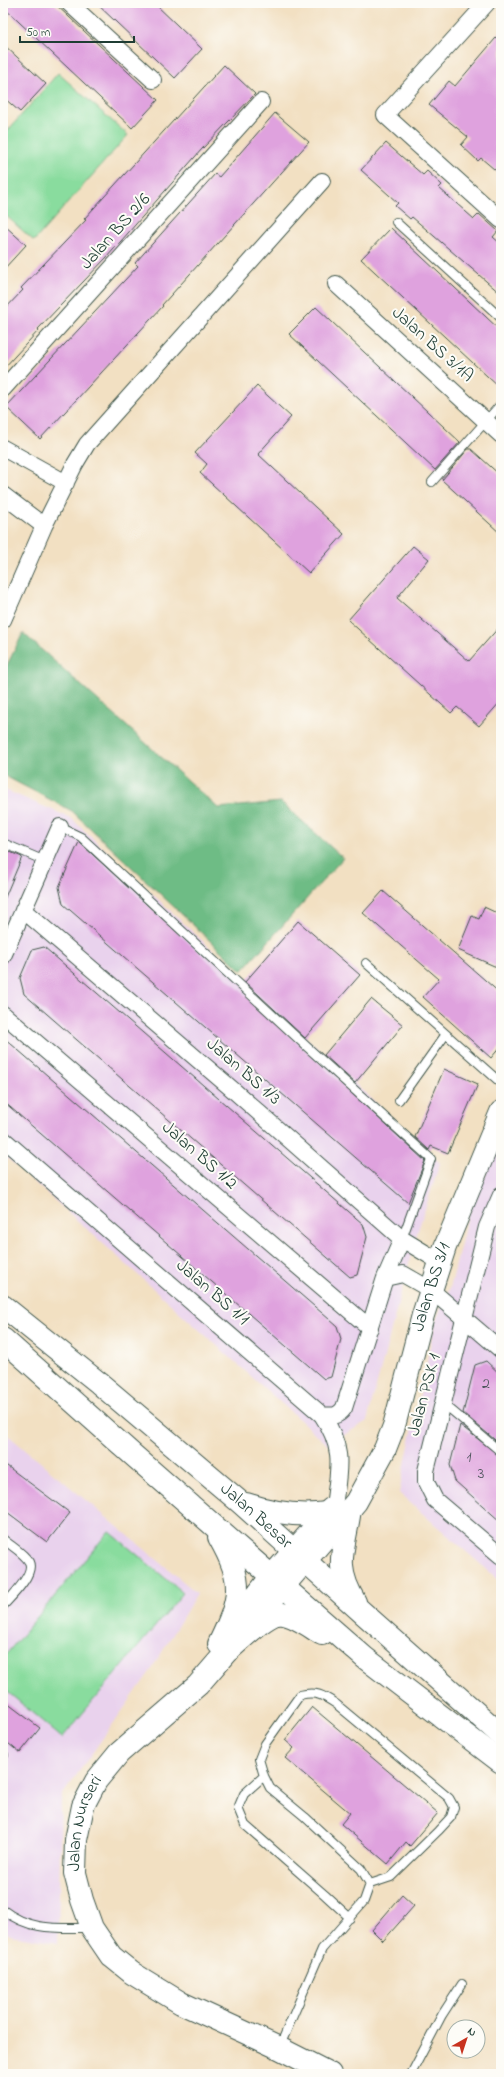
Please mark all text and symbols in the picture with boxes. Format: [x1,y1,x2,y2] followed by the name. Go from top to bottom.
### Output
[20,18,134,44] scale bar
[26,24,50,42] text: 50 m
[74,188,158,276] street label: Jalan BS 2/6
[385,301,479,389] street label: Jalan BS 3/1A
[200,1032,286,1112] street label: Jalan BS 1/3
[155,1116,243,1196] street label: Jalan BS 1/2
[406,1239,458,1335] street label: Jalan BS 3/1
[170,1254,255,1332] street label: Jalan BS 1/1
[402,1351,449,1439] street label: Jalan PSK 1
[482,1372,490,1396] house number: 2
[466,1445,472,1469] house number: 1
[478,1462,484,1486] house number: 3
[214,1477,298,1556] street label: Jalan Besar
[62,1769,109,1872] street label: Jalan Nurseri
[446,2019,486,2059] north arrow
[464,2023,480,2041] text: N

